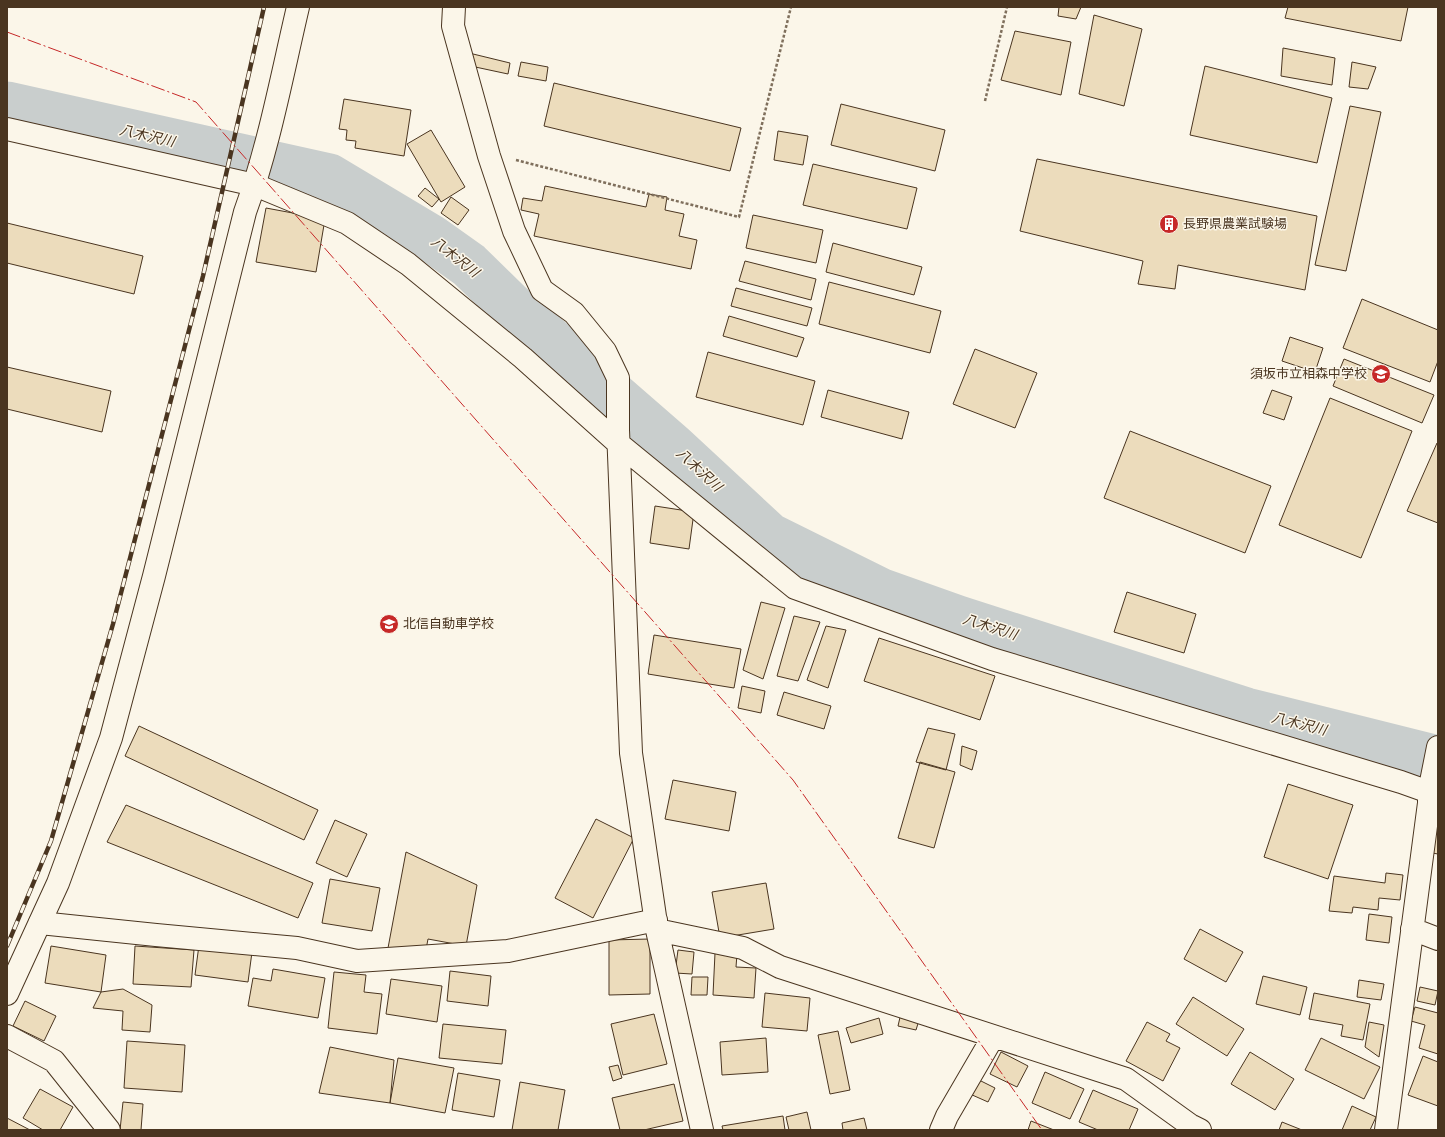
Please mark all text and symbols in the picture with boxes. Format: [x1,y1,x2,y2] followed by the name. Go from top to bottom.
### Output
[118,120,178,152] water label: 八木沢川
[1158,213,1180,235] building icon: 長野県農業試験場
[1183,215,1287,233] place label: 長野県農業試験場
[427,232,484,283] water label: 八木沢川
[1370,363,1392,385] school or university icon: 須坂市立相森中学校
[1250,365,1367,383] place label: 須坂市立相森中学校
[672,444,727,497] water label: 八木沢川
[960,609,1021,645] water label: 八木沢川
[378,613,400,635] school or university icon: 北信自動車学校
[403,615,494,633] place label: 北信自動車学校
[1270,708,1330,740] water label: 八木沢川

